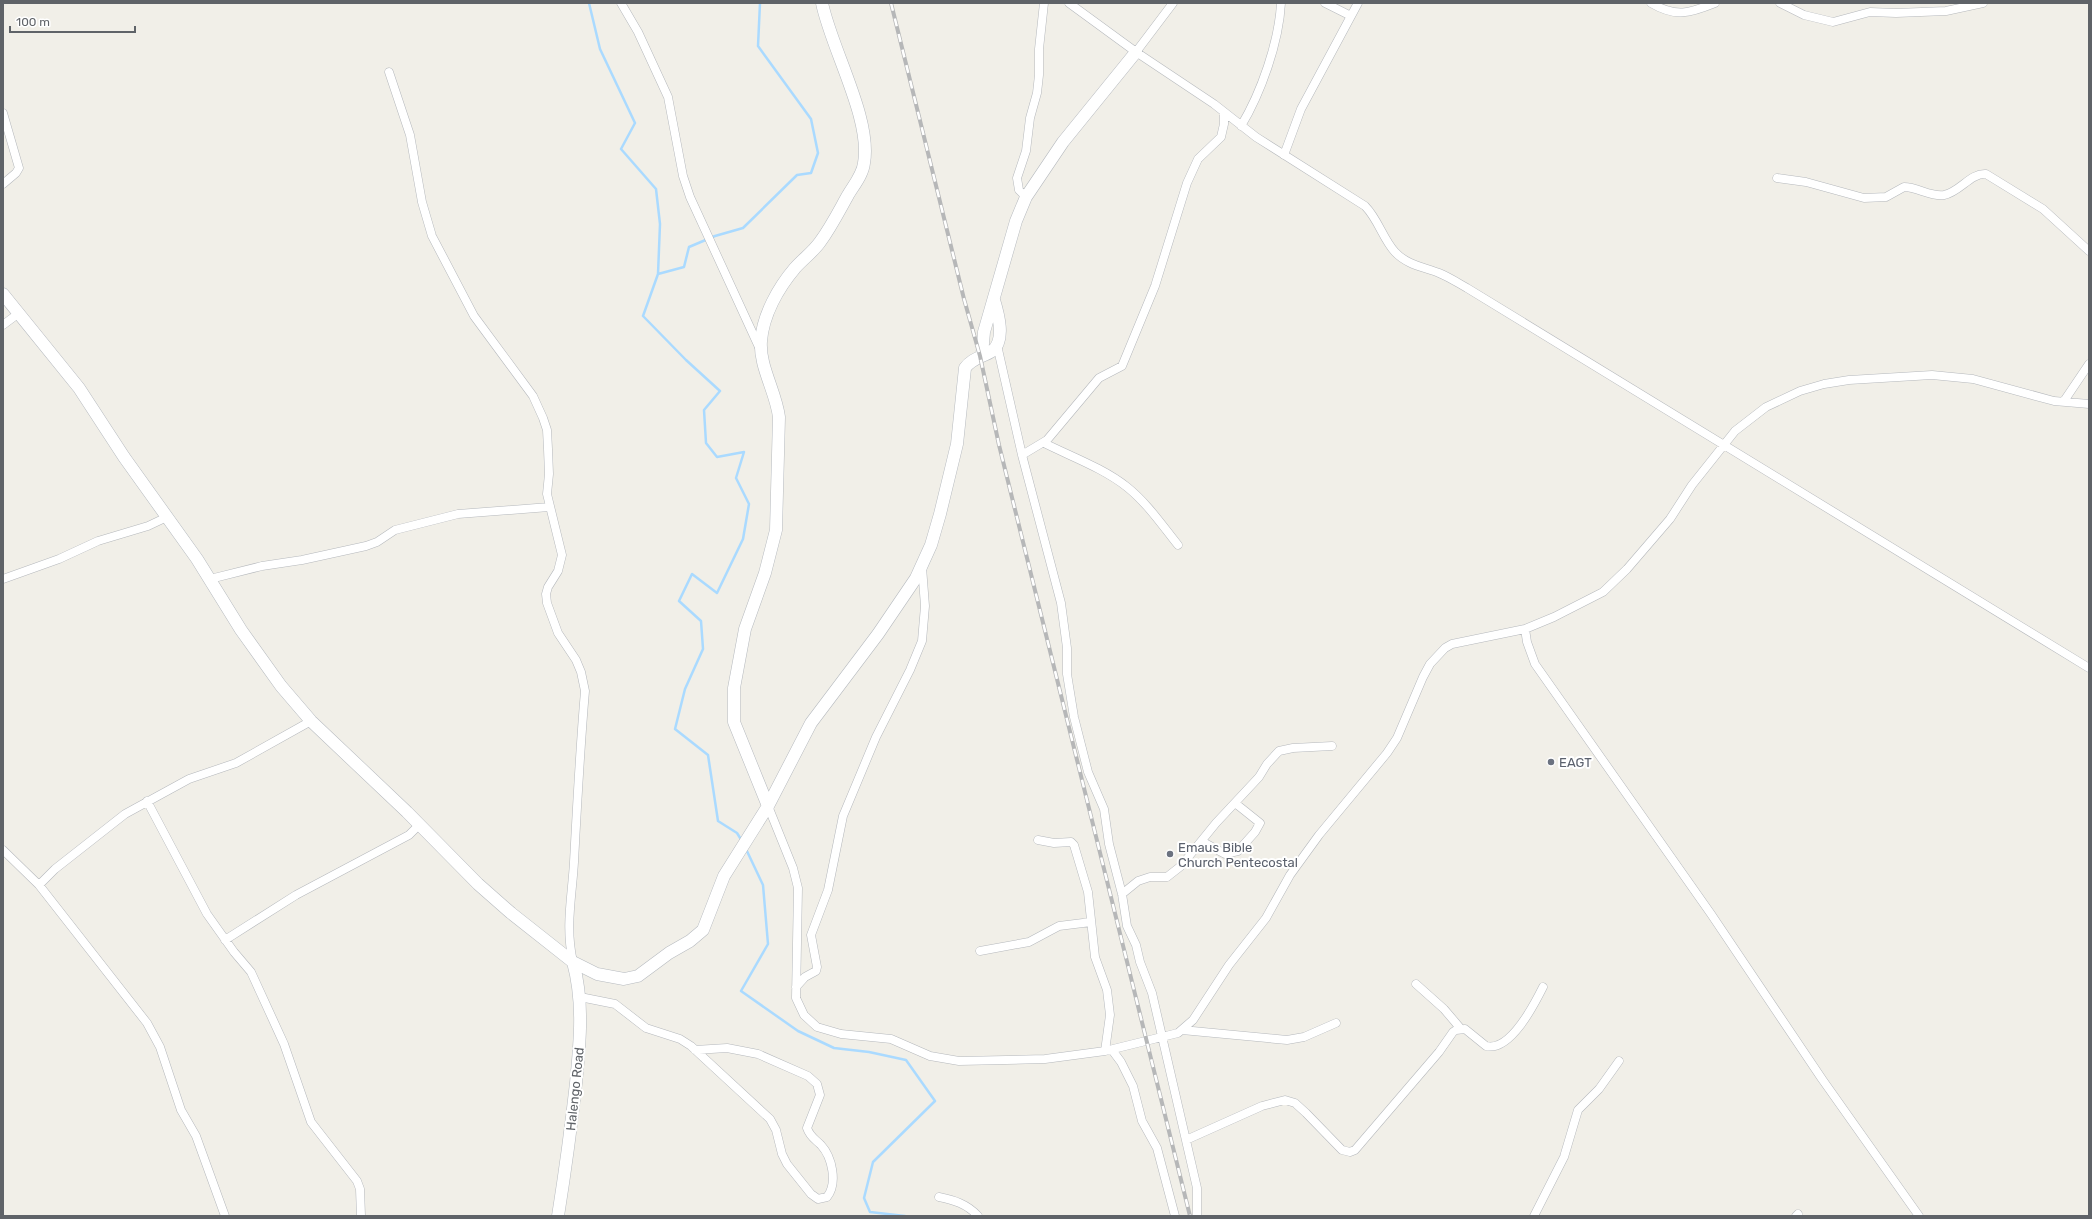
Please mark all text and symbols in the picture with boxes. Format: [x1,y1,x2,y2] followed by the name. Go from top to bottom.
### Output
[10,8,135,34] scale bar
[16,15,50,29] text: 100 m
[1559,755,1592,770] place label: EAGT
[1546,757,1556,767] marker: EAGT
[1178,840,1298,870] place label: Emaus Bible Church Pentecostal
[1165,849,1175,859] marker: Emaus Bible Church Pentecostal
[563,1046,588,1132] street label: Halengo Road

